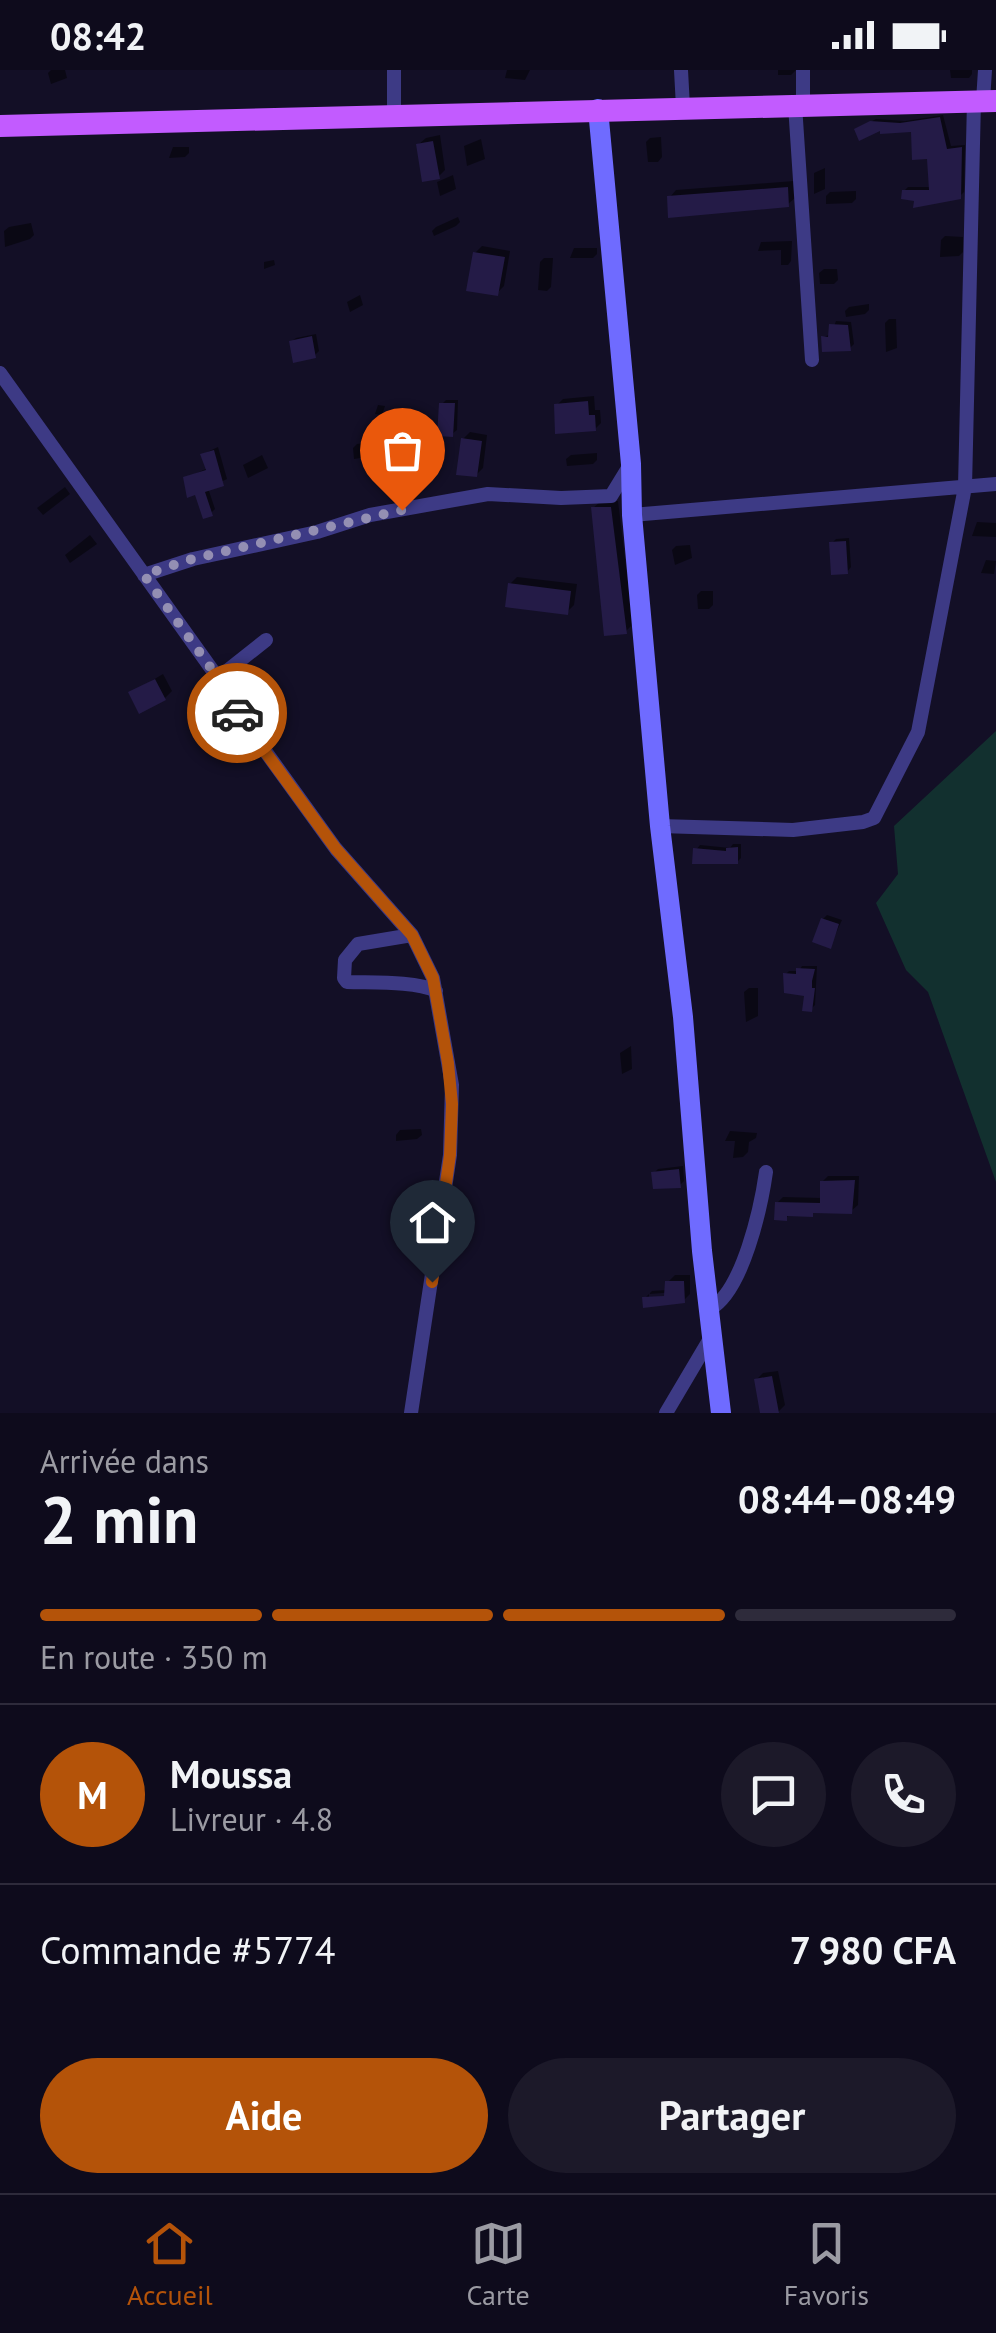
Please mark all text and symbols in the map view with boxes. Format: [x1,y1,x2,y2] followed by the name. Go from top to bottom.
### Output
[50,11,146,60] text: 08:42
[360,408,445,511] pin
[375,423,430,478] icon: bag
[187,663,287,763] courier
[210,686,265,741] icon: car
[390,1180,475,1283] pin
[405,1195,460,1250] icon: home
[40,1440,209,1482] text: Arrivée dans
[738,1474,956,1523] text: 08:44–08:49
[40,1477,199,1561] text: 2 min
[40,1636,268,1678] text: En route · 350 m
[721,1742,826,1847] button: chat
[851,1742,956,1847] button: phone
[170,1749,292,1798] text: Moussa
[77,1770,108,1819] text: M
[170,1798,333,1840] text: Livreur · 4.8
[40,1925,336,1974] text: Commande #5774
[790,1925,956,1974] text: 7 980 CFA
[40,2058,488,2173] button: Aide
[508,2058,956,2173] button: Partager
[127,2216,213,2313] tab: Accueil
[467,2216,530,2313] tab: Carte
[784,2216,869,2313] tab: Favoris

